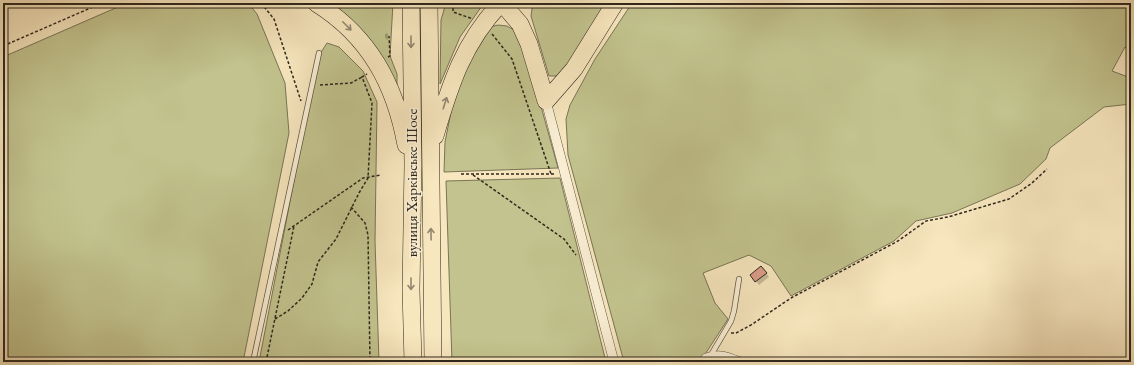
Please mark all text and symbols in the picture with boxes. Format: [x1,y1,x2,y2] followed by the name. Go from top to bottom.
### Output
[342,22,352,31] one-way arrow
[407,35,415,48] one-way arrow
[442,97,449,110] one-way arrow
[402,109,421,257] street label: вулиця Харківське Шосе
[427,228,435,241] one-way arrow
[407,277,415,290] one-way arrow

